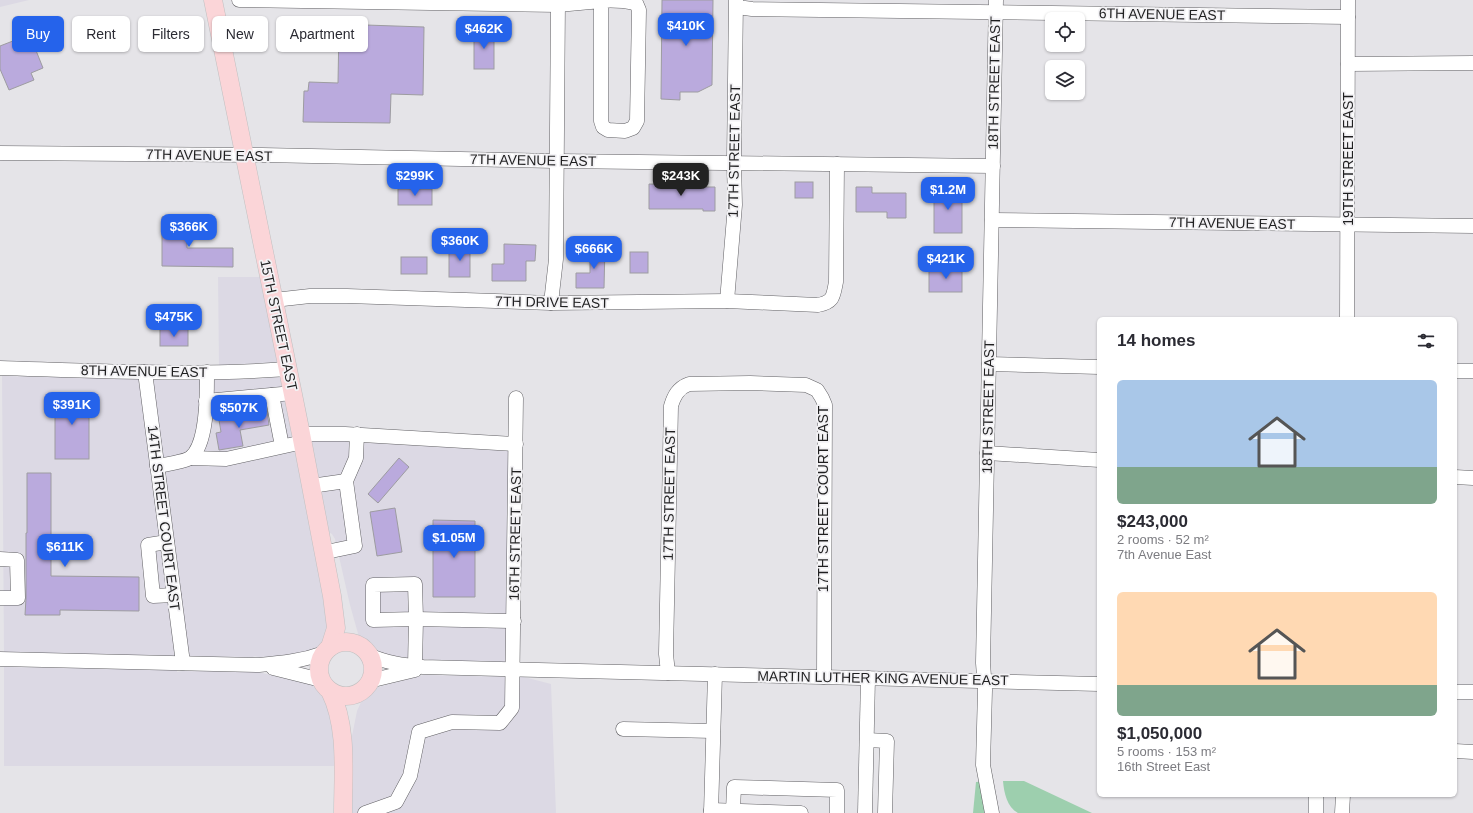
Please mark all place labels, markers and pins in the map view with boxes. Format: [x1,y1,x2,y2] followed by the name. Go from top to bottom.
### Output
[658,13,714,47] pin: $410K
[456,16,512,50] pin: $462K
[387,163,443,197] pin: $299K
[653,163,709,197] pin: $243K
[920,177,976,211] pin: $1.2M
[161,214,217,248] pin: $366K
[432,228,488,262] pin: $360K
[566,236,622,270] pin: $666K
[918,246,974,280] pin: $421K
[146,304,202,338] pin: $475K
[44,392,100,426] pin: $391K
[211,395,267,429] pin: $507K
[421,525,487,559] pin: $1.05M
[37,534,93,568] pin: $611K

